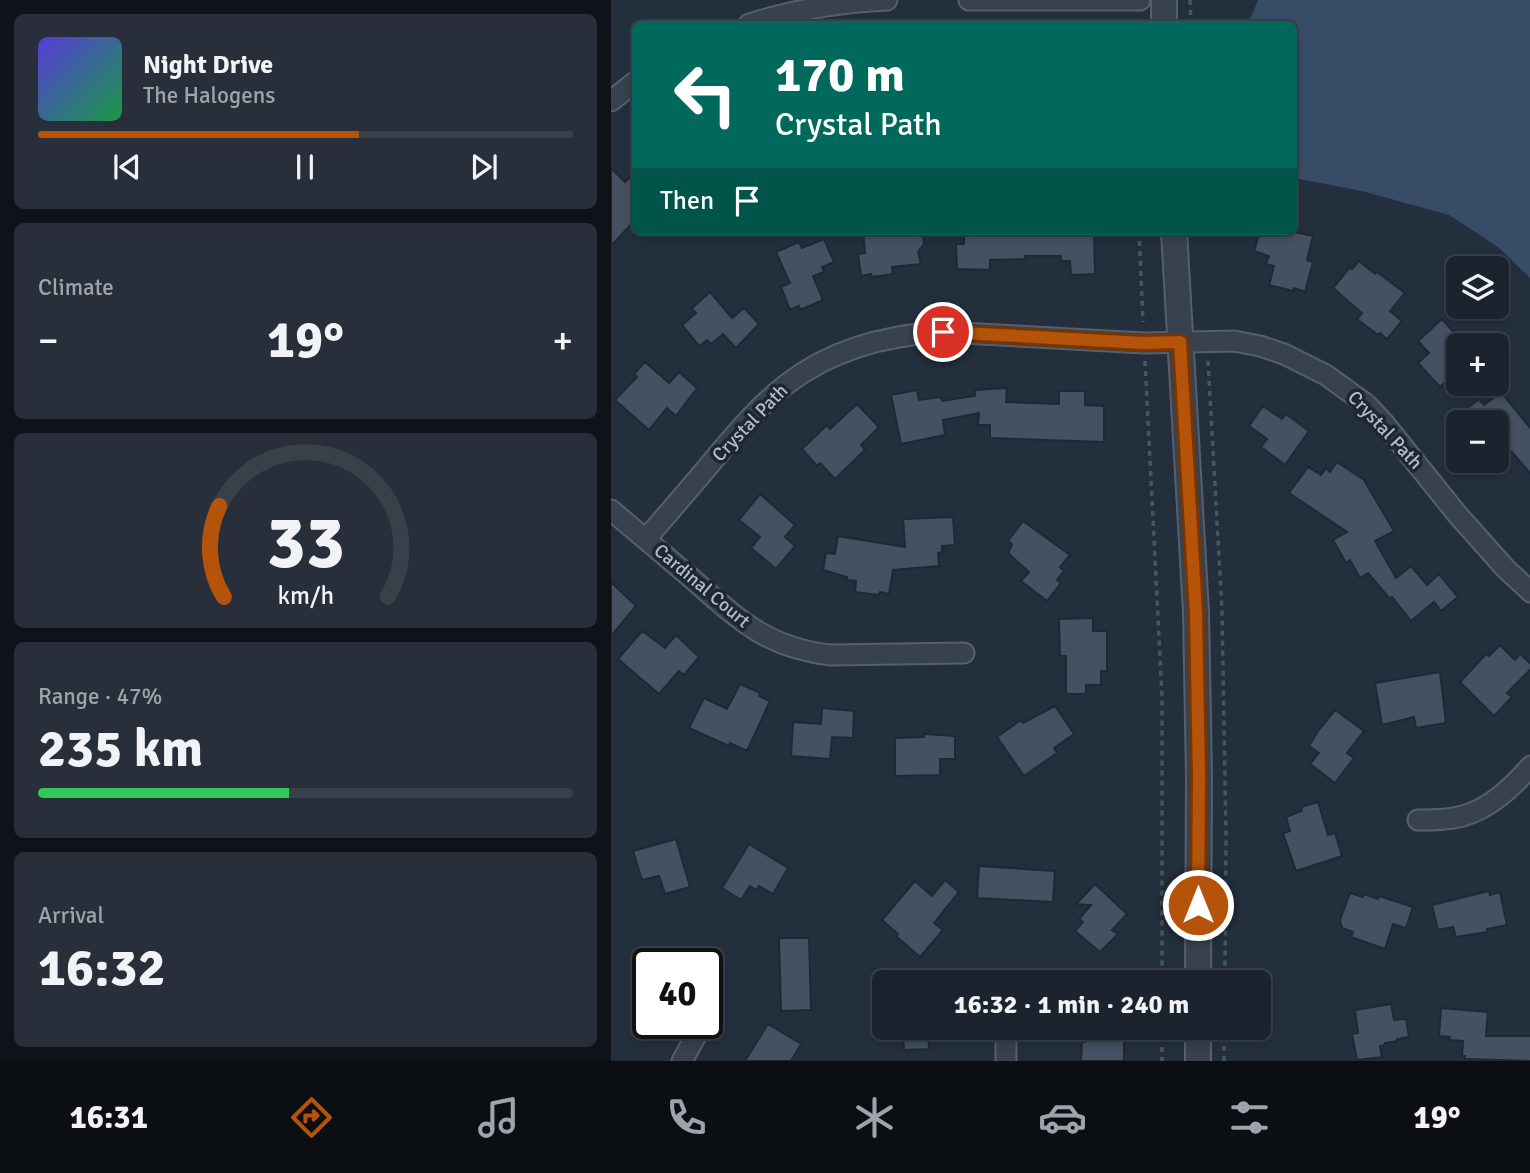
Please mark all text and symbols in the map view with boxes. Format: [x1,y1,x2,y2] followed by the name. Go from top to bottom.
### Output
[775,45,905,105] text: 170 m
[143,49,273,81] text: Night Drive
[660,49,751,140] icon: left
[143,81,275,110] text: The Halogens
[775,105,942,144] text: Crystal Path
[108,148,146,186] icon: previous
[286,148,324,186] icon: pause
[465,148,503,186] icon: next
[728,182,766,220] icon: arrive
[660,185,714,217] text: Then
[1446,256,1509,473] map controls
[1446,256,1509,319] button: layers
[38,273,114,302] text: Climate
[913,302,973,362] pin
[267,308,344,372] text: 19°
[924,313,962,351] icon: arrive
[38,317,59,364] text: −
[552,317,573,364] text: +
[1446,333,1509,396] button: +
[707,379,793,467] street label: Crystal Path
[1342,386,1428,474] street label: Crystal Path
[1446,410,1509,473] button: −
[266,499,345,588] text: 33
[649,539,755,633] street label: Cardinal Court
[277,579,334,610] text: km/h
[38,682,162,711] text: Range · 47%
[38,717,203,781] text: 235 km
[1161,868,1235,942] position arrow
[38,901,104,930] text: Arrival
[38,936,166,1000] text: 16:32
[632,948,723,1039] speed limit sign: 40
[954,989,1189,1021] text: 16:32 · 1 min · 240 m
[287,1093,336,1142] icon: directions
[474,1093,523,1142] icon: music
[662,1093,711,1142] icon: phone
[850,1093,899,1142] icon: climate
[1038,1093,1087,1142] icon: car
[1225,1093,1274,1142] icon: filters
[69,1098,148,1137] text: 16:31
[1413,1098,1461,1137] text: 19°

